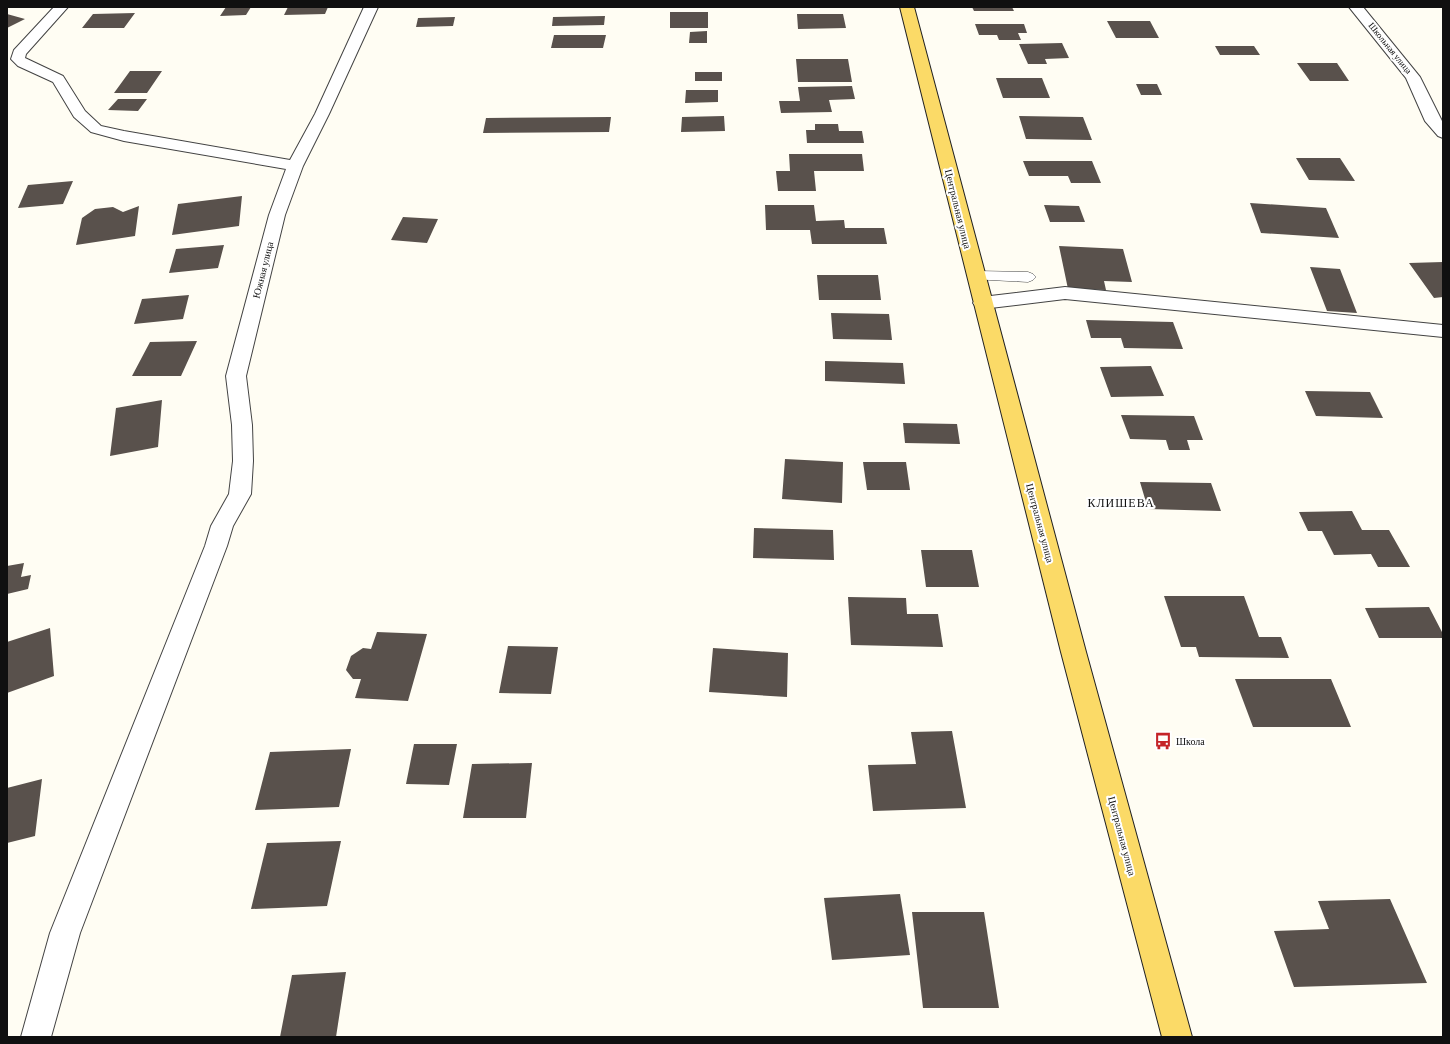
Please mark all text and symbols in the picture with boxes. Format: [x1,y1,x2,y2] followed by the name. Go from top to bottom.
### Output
[1366,20,1414,76] street label: Школьная улица
[943,168,973,250] street label: Центральная улица
[251,240,276,300] street label: Южная улица
[1024,482,1056,564] street label: Центральная улица
[1087,496,1155,510] district label: КЛИШЕВА
[1153,731,1173,751] bus stop icon: Школа
[1176,736,1205,747] place label: Школа
[1106,795,1138,877] street label: Центральная улица

